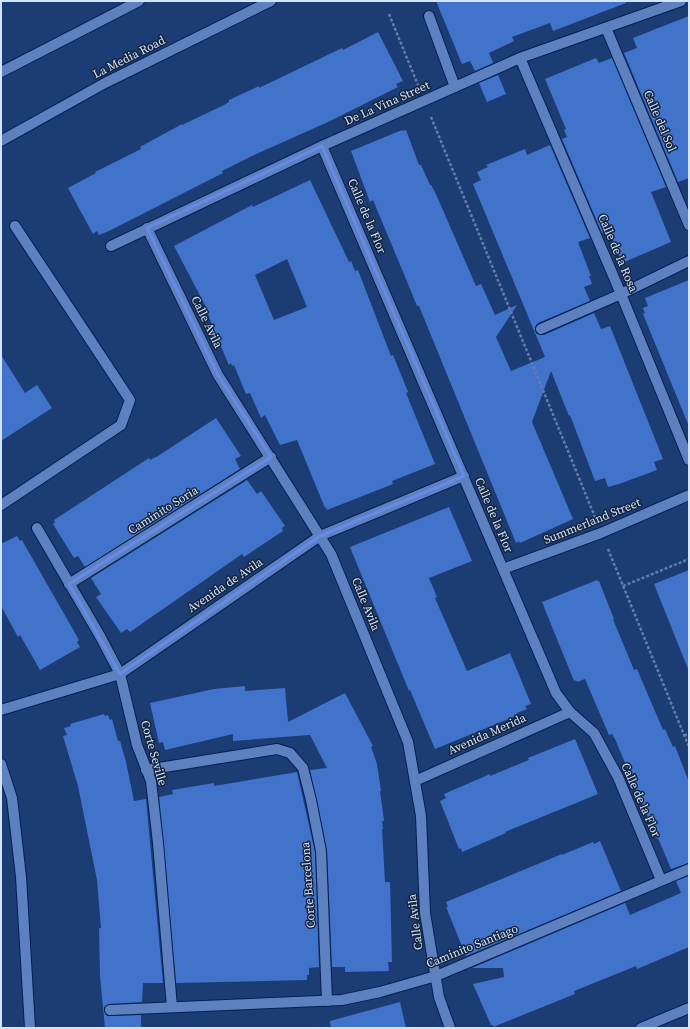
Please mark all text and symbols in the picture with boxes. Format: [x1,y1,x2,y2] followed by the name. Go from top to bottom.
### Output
[90,32,168,82] street label: La Media Road
[342,77,432,129] street label: De La Vina Street
[640,88,680,154] street label: Calle del Sol
[344,176,390,256] street label: Calle de la Flor
[594,211,642,295] street label: Calle de la Rosa
[187,293,227,352] street label: Calle Avila
[471,475,517,555] street label: Calle de la Flor
[125,482,202,538] street label: Caminito Soria
[541,494,643,548] street label: Summerland Street
[184,553,267,616] street label: Avenida de Avila
[348,575,384,634] street label: Calle Avila
[445,709,529,758] street label: Avenida Merida
[137,718,171,788] street label: Corte Seville
[617,760,665,840] street label: Calle de la Flor
[297,841,319,929] street label: Corte Barcelona
[404,892,426,951] street label: Calle Avila
[424,920,521,972] street label: Caminito Santiago

